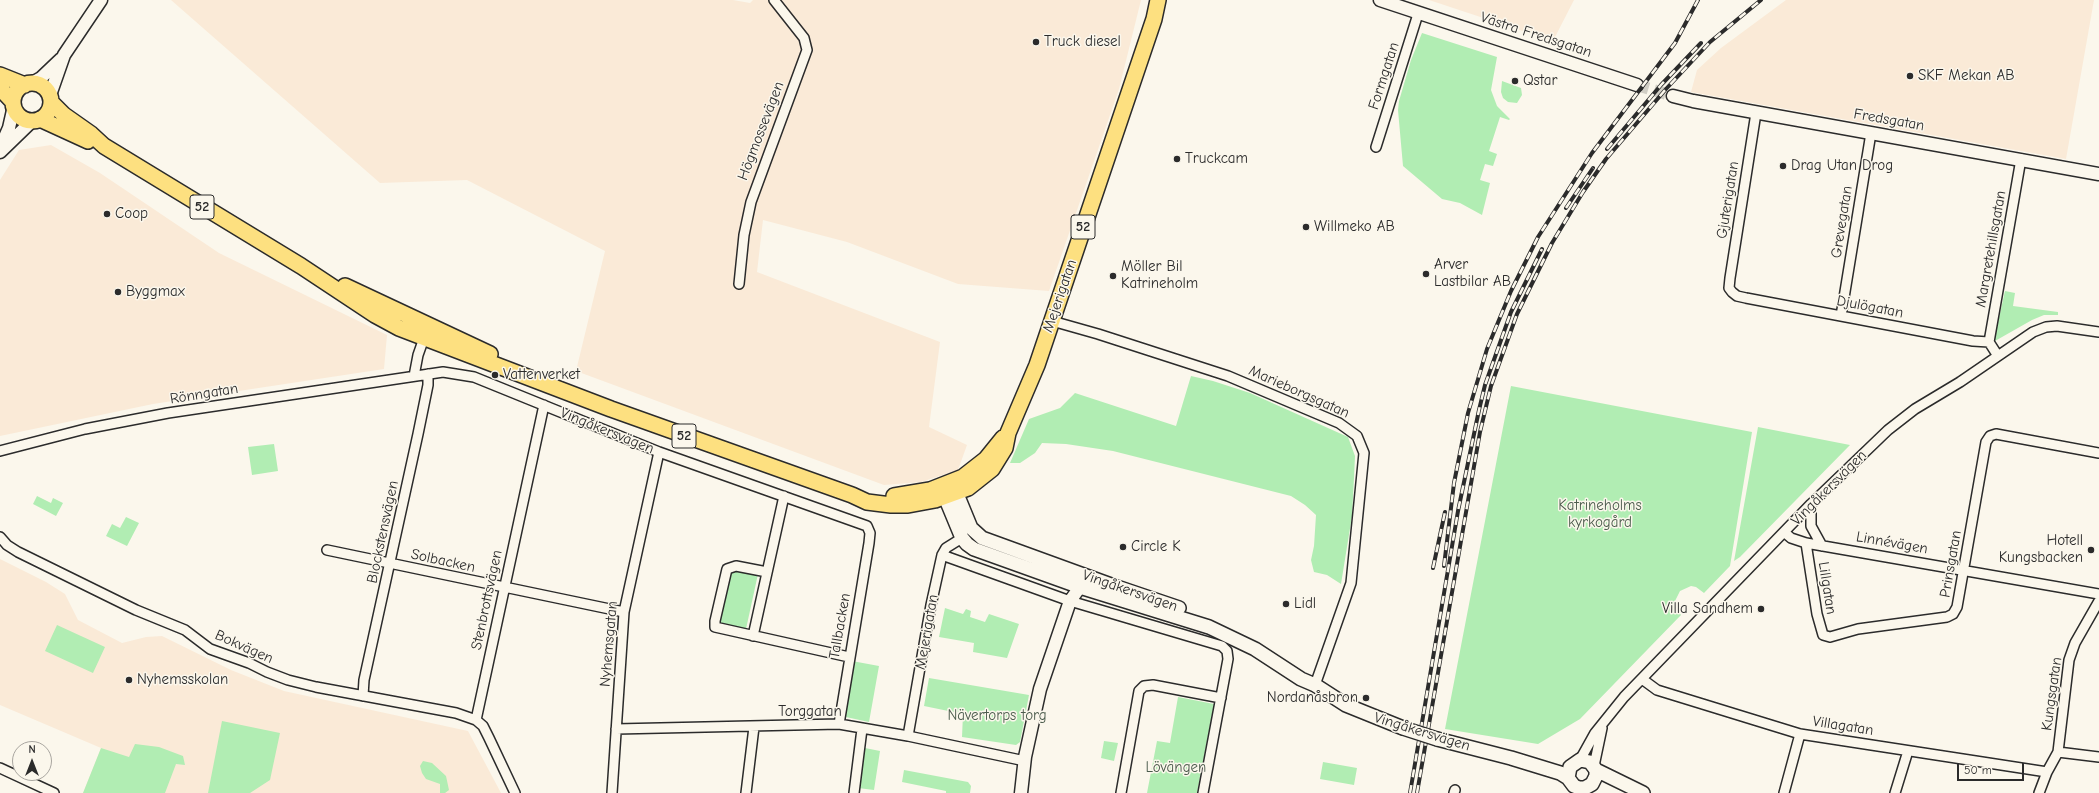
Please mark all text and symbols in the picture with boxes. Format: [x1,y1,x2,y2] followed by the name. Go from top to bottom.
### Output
[1478,8,1594,62] street label: Västra Fredsgatan
[1044,33,1121,51] place label: Truck diesel
[1031,37,1041,47] marker: Truck diesel
[1365,40,1403,112] street label: Formgatan
[1918,67,2014,85] place label: SKF Mekan AB
[1905,71,1915,81] marker: SKF Mekan AB
[1523,72,1557,90] place label: Qstar
[1510,76,1520,86] marker: Qstar
[734,79,788,183] street label: Högmossevägen
[1852,105,1926,135] street label: Fredsgatan
[1185,150,1248,168] place label: Truckcam
[1172,154,1182,164] marker: Truckcam
[1791,157,1893,175] place label: Drag Utan Drog
[1713,160,1743,240] street label: Gjuterigatan
[1778,161,1788,171] marker: Drag Utan Drog
[1827,185,1857,259] street label: Grevegatan
[1972,189,2010,309] street label: Margretehillsgatan
[190,195,214,219] road number: 52
[115,205,148,223] place label: Coop
[102,209,112,219] marker: Coop
[1071,215,1095,239] road number: 52
[1314,218,1395,236] place label: Willmeko AB
[1301,222,1311,232] marker: Willmeko AB
[1434,256,1511,291] place label: Arver Lastbilar AB
[1039,257,1081,335] street label: Mejerigatan
[1121,258,1198,293] place label: Möller Bil Katrineholm
[1421,269,1431,279] marker: Arver Lastbilar AB
[1108,271,1118,281] marker: Möller Bil Katrineholm
[126,283,185,301] place label: Byggmax
[113,287,123,297] marker: Byggmax
[1835,292,1905,322] street label: Djulögatan
[1246,362,1352,422] street label: Marieborgsgatan
[503,366,580,384] place label: Vattenverket
[490,370,500,380] marker: Vattenverket
[169,380,239,408] street label: Rönngatan
[557,404,657,458] street label: Vingåkersvägen
[672,424,696,448] road number: 52
[1787,446,1871,530] street label: Vingåkersvägen
[363,479,403,585] street label: Blockstensvägen
[1558,497,1642,532] park label: Katrineholms kyrkogård
[1855,528,1929,558] street label: Linnévägen
[1936,529,1966,599] street label: Prinsgatan
[1999,532,2083,567] place label: Hotell Kungsbacken
[1131,538,1181,556] place label: Circle K
[1118,542,1128,552] marker: Circle K
[409,545,477,577] street label: Solbacken
[2086,545,2096,555] marker: Hotell Kungsbacken
[468,548,506,652] street label: Stenbrottsvägen
[1814,560,1840,616] street label: Lillgatan
[1080,566,1180,616] street label: Vingåkersvägen
[825,592,855,660] street label: Tallbacken
[912,593,942,671] street label: Mejerigatan
[1294,595,1316,613] place label: Lidl
[1281,599,1291,609] marker: Lidl
[596,600,622,688] street label: Nyhemsgatan
[1662,600,1753,618] place label: Villa Sandhem
[1756,604,1766,614] marker: Villa Sandhem
[212,626,276,668] street label: Bokvägen
[2038,656,2066,732] street label: Kungsgatan
[137,671,228,689] place label: Nyhemsskolan
[124,675,134,685] marker: Nyhemsskolan
[1267,689,1358,707] place label: Nordanåsbron
[1361,693,1371,703] marker: Nordanåsbron
[778,703,842,721] street label: Torggatan
[947,707,1047,725] park label: Nävertorps torg
[1372,709,1472,755] street label: Vingåkersvägen
[1811,712,1875,740] street label: Villagatan
[12,741,52,781] north arrow
[28,743,36,756] text: N
[1959,755,2026,781] scale bar
[1146,759,1206,777] park label: Lövängen
[1964,763,1992,777] text: 50 m

